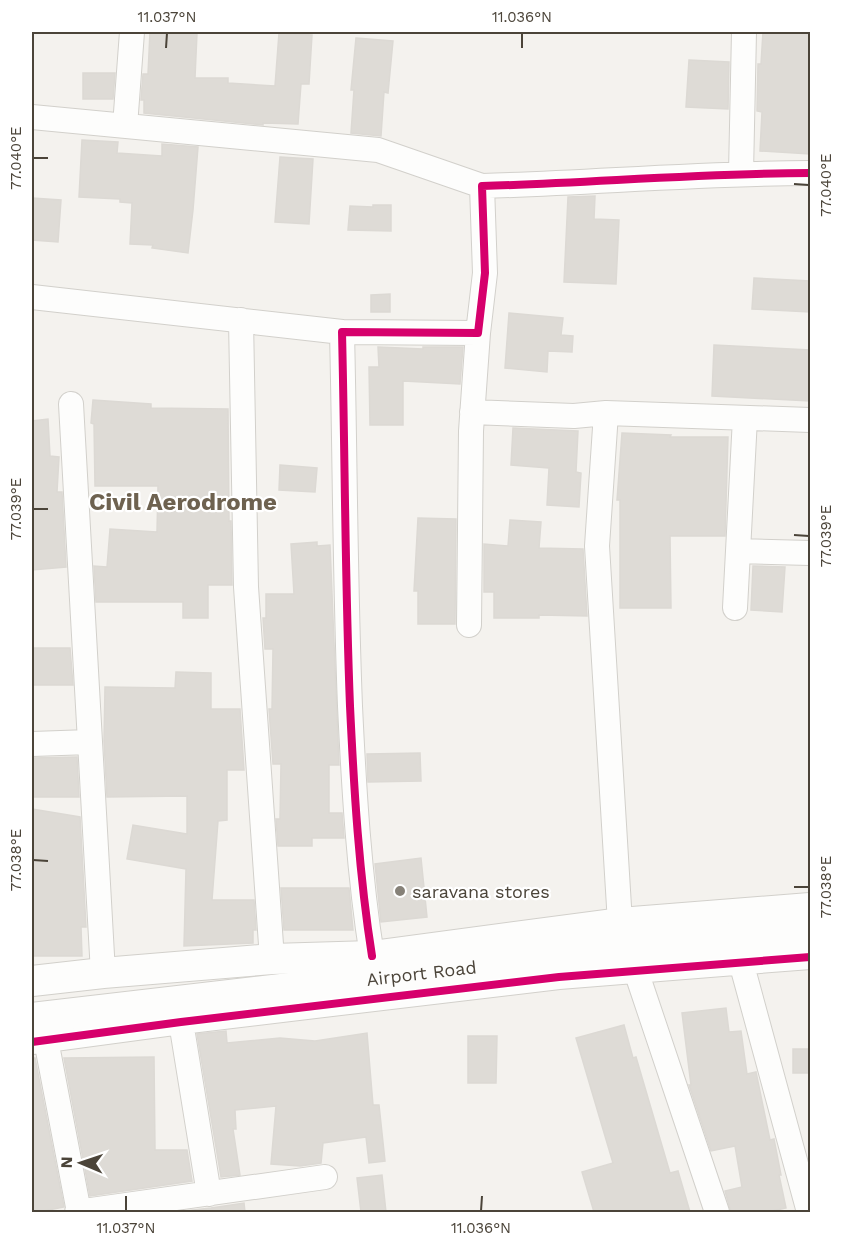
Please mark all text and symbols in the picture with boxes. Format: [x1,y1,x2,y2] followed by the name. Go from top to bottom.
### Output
[138,8,196,26] text: 11.037°N
[492,8,552,26] text: 11.036°N
[7,126,25,190] text: 77.040°E
[817,153,835,217] text: 77.040°E
[7,478,25,540] text: 77.039°E
[89,488,277,516] district label: Civil Aerodrome
[817,505,835,567] text: 77.039°E
[7,829,25,891] text: 77.038°E
[817,856,835,918] text: 77.038°E
[412,881,550,902] place label: saravana stores
[393,884,407,898] marker: saravana stores
[365,956,478,989] street label: Airport Road
[51,1133,111,1193] north arrow
[57,1156,76,1169] text: N
[97,1219,155,1237] text: 11.037°N
[451,1219,511,1237] text: 11.036°N

